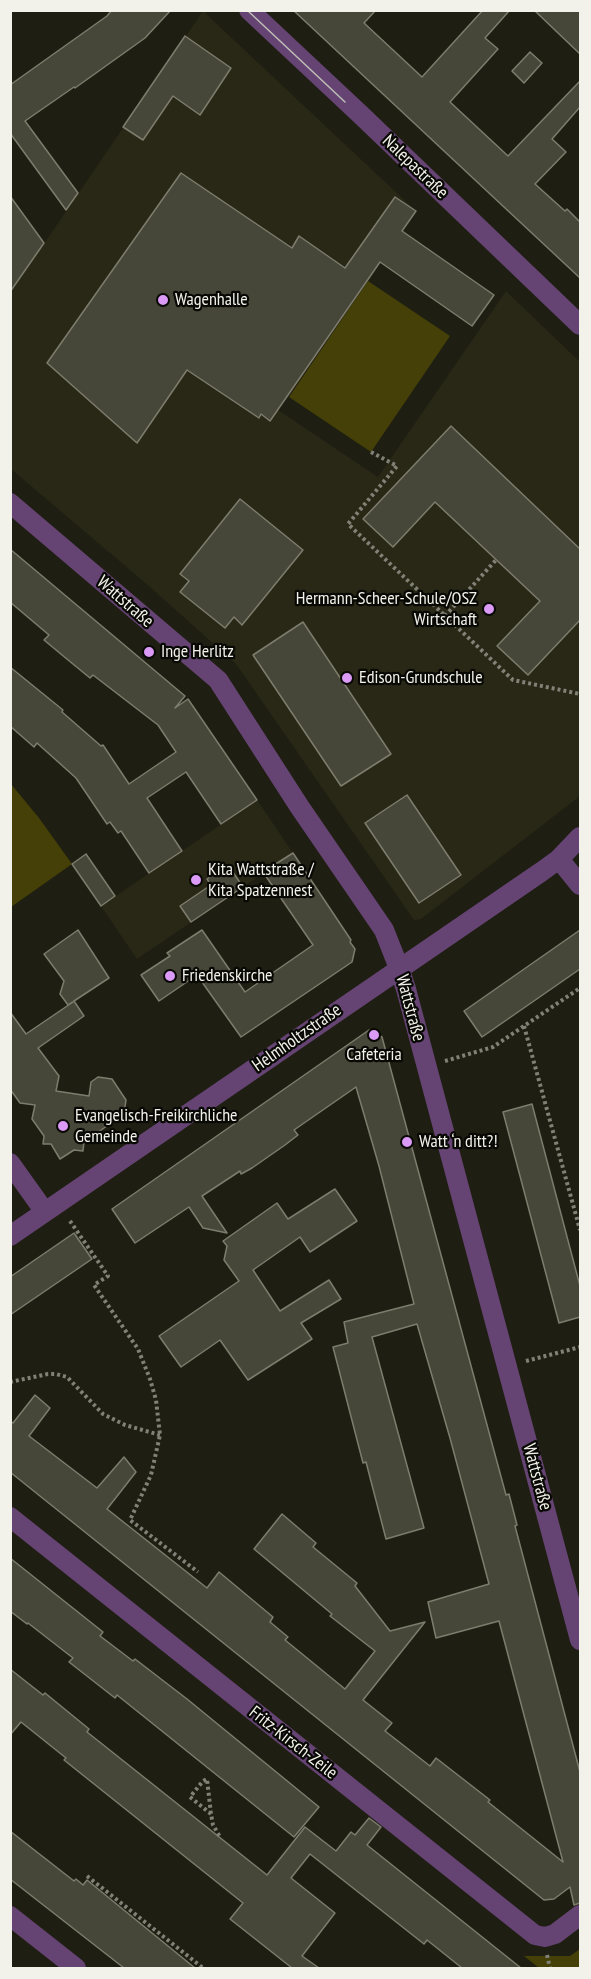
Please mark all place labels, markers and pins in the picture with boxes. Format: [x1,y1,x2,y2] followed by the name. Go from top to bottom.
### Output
[175,289,248,311] place label: Wagenhalle
[156,293,170,307] marker: Wagenhalle
[296,588,477,630] place label: Hermann-Scheer-Schule/OSZ Wirtschaft
[482,602,496,616] marker: Hermann-Scheer-Schule/OSZ Wirtschaft
[161,641,234,663] place label: Inge Herlitz
[142,645,156,659] marker: Inge Herlitz
[359,667,483,689] place label: Edison-Grundschule
[340,671,354,685] marker: Edison-Grundschule
[208,859,314,902] place label: Kita Wattstraße / Kita Spatzennest
[189,873,203,887] marker: Kita Wattstraße / Kita Spatzennest
[182,965,273,987] place label: Friedenskirche
[163,969,177,983] marker: Friedenskirche
[367,1028,381,1042] marker: Cafeteria
[346,1044,402,1066] place label: Cafeteria
[75,1105,237,1148] place label: Evangelisch-Freikirchliche Gemeinde
[56,1119,70,1133] marker: Evangelisch-Freikirchliche Gemeinde
[419,1131,498,1153] place label: Watt ‘n ditt?!
[400,1135,414,1149] marker: Watt ‘n ditt?!

